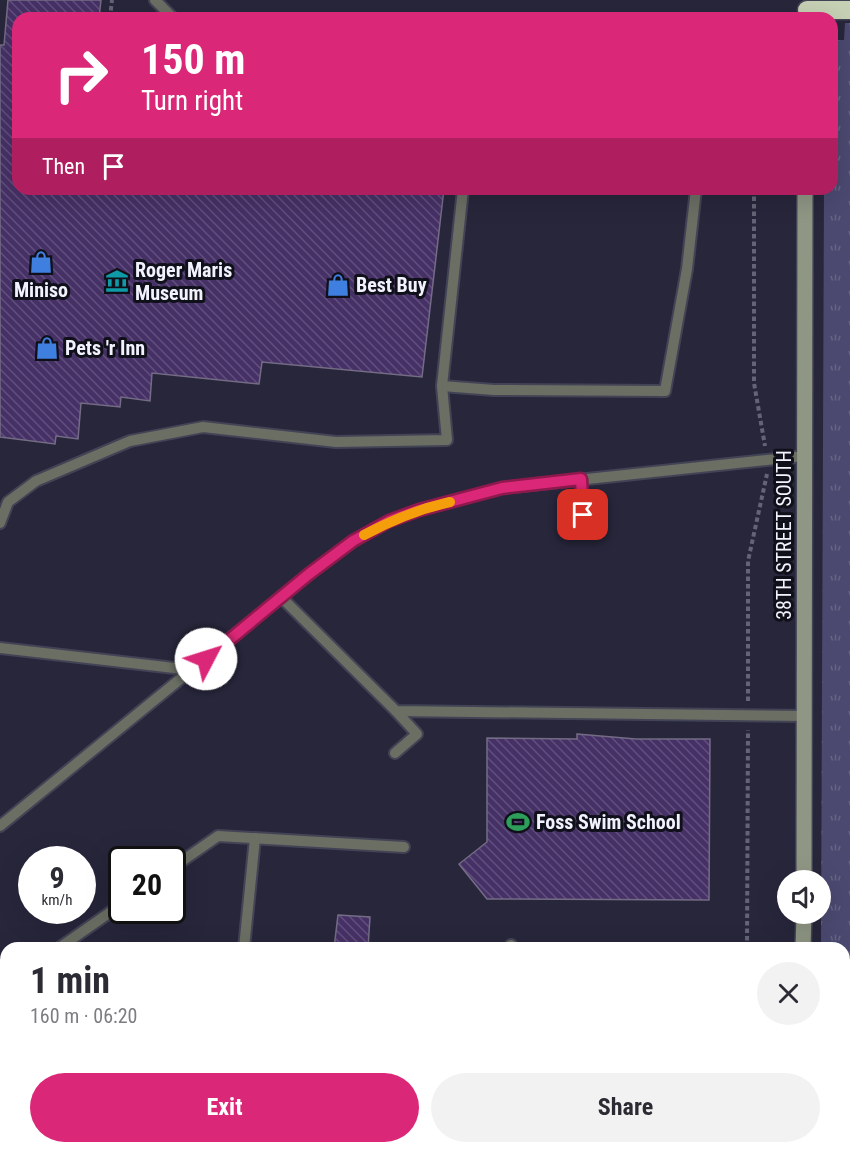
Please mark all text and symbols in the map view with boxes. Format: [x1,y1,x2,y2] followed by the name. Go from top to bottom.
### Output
[141,35,246,84] text: 150 m
[42,36,120,114] icon: right
[141,85,243,117] text: Turn right
[97,150,130,183] icon: arrive
[42,154,85,179] text: Then
[28,249,54,275] shop icon: Miniso
[135,258,232,305] place label: Roger Maris Museum
[104,268,130,294] museum icon: Roger Maris Museum
[325,272,351,298] shop icon: Best Buy
[356,273,427,297] place label: Best Buy
[14,278,68,302] place label: Miniso
[34,335,60,361] shop icon: Pets 'r Inn
[65,336,145,360] place label: Pets 'r Inn
[772,450,796,620] street label: 38TH STREET SOUTH
[557,489,608,540] pin
[566,498,599,531] icon: arrive
[174,627,238,691] position arrow
[505,809,531,835] sports icon: Foss Swim School
[536,810,681,834] place label: Foss Swim School
[108,846,186,924] speed limit sign: 20
[49,860,65,895] text: 9
[777,870,831,924] map controls
[777,870,831,924] button: sound
[42,891,72,909] text: km/h
[30,960,110,1002] text: 1 min
[757,962,820,1025] button: close
[30,1004,137,1028] text: 160 m · 06:20
[30,1073,419,1142] button: Exit
[431,1073,820,1142] button: Share

